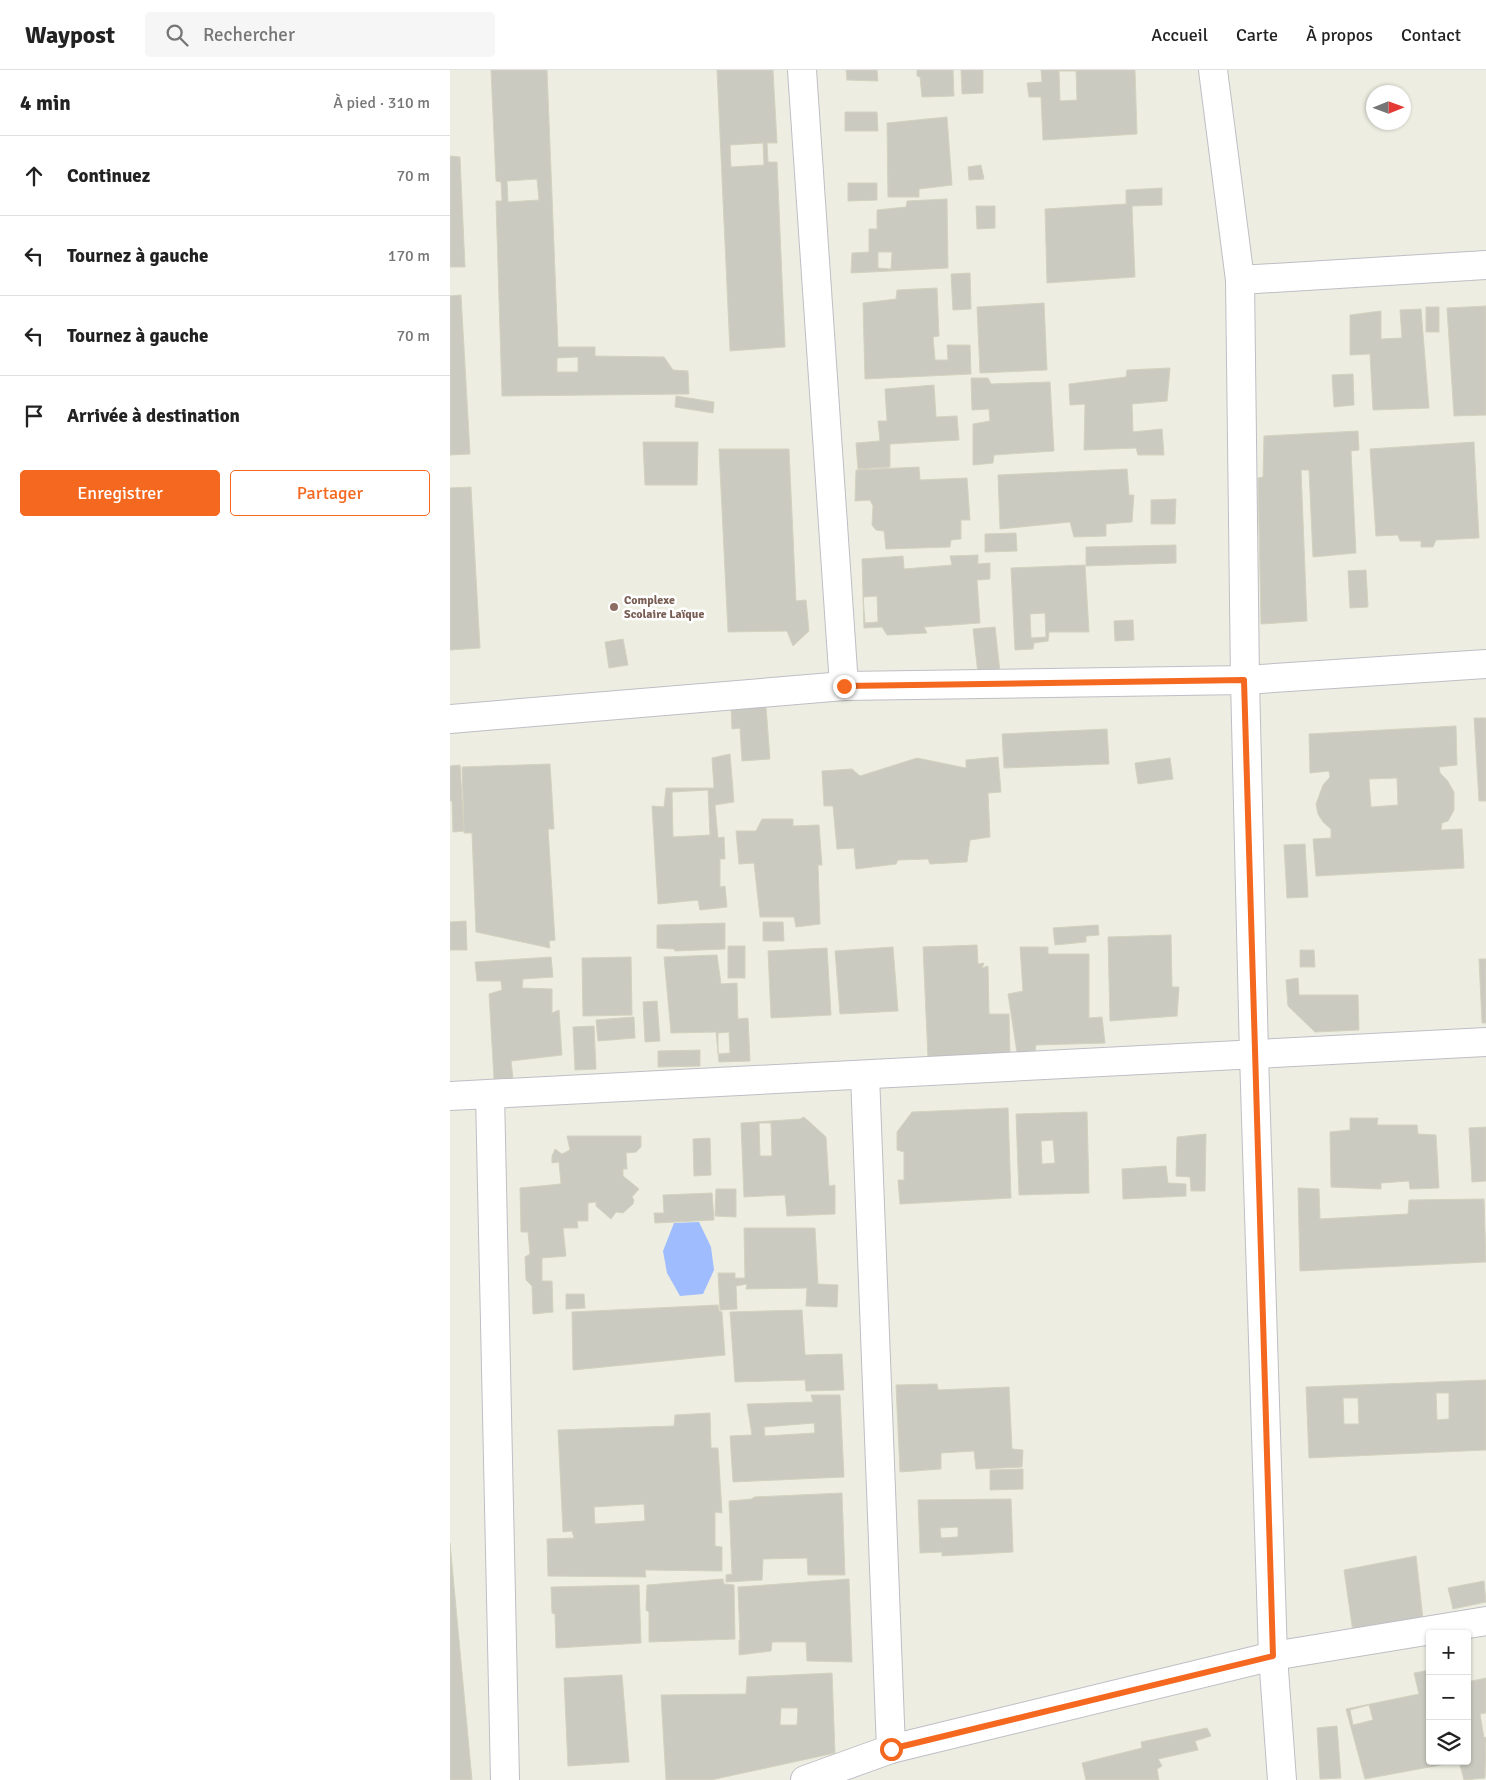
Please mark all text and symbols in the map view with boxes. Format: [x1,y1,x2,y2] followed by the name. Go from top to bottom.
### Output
[145,12,495,57] search box
[25,20,115,50] text: Waypost
[163,21,191,49] icon: search
[203,23,295,47] text: Rechercher
[1151,24,1208,46] text: Accueil
[1236,24,1278,46] text: Carte
[1306,24,1373,46] text: À propos
[1401,24,1461,46] text: Contact
[1366,85,1411,130] north arrow
[20,90,71,116] text: 4 min
[333,93,430,113] text: À pied · 310 m
[20,162,48,190] icon: ahead
[67,164,150,188] text: Continuez
[396,166,430,186] text: 70 m
[20,242,48,270] icon: left
[67,244,208,268] text: Tournez à gauche
[388,246,430,266] text: 170 m
[20,322,48,350] icon: left
[67,324,208,348] text: Tournez à gauche
[396,326,430,346] text: 70 m
[20,402,48,430] icon: arrive
[67,404,240,428] text: Arrivée à destination
[20,470,220,516] button: Enregistrer
[230,470,430,516] button: Partager
[624,593,704,622] place label: Complexe Scolaire Laïque
[608,601,620,613] marker: Complexe Scolaire Laïque
[833,675,856,698] route end
[1426,1630,1471,1765] map controls
[1426,1630,1471,1675] button: +
[1426,1675,1471,1720] button: −
[1426,1720,1471,1765] button: layers
[880,1738,903,1761] route start

